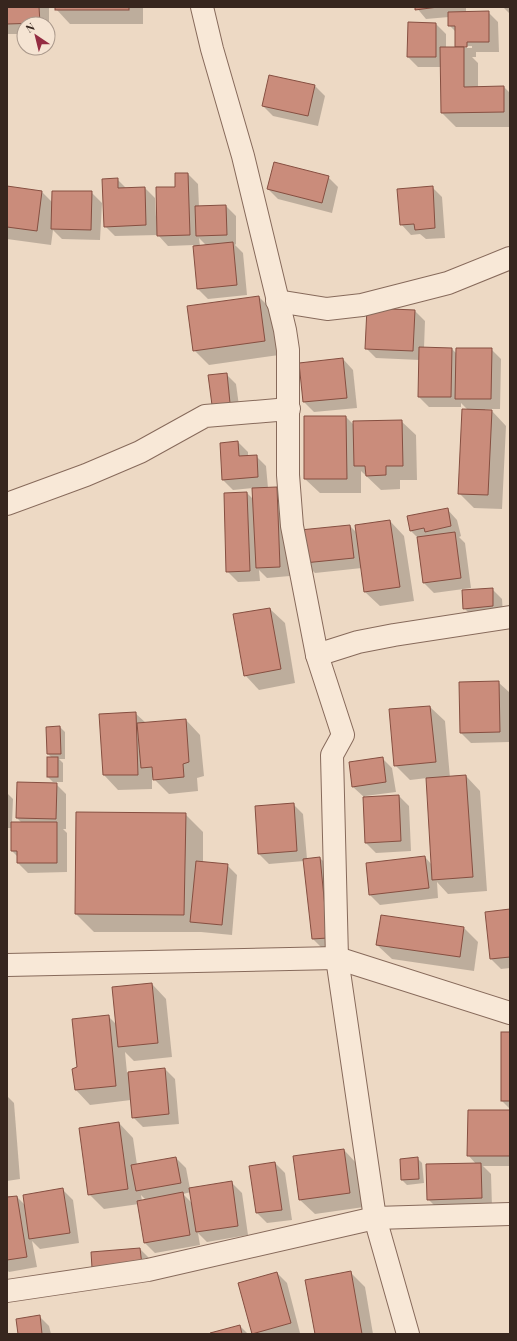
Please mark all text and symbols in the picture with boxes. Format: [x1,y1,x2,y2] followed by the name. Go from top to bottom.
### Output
[16,16,56,56] north arrow
[22,19,38,36] text: N

